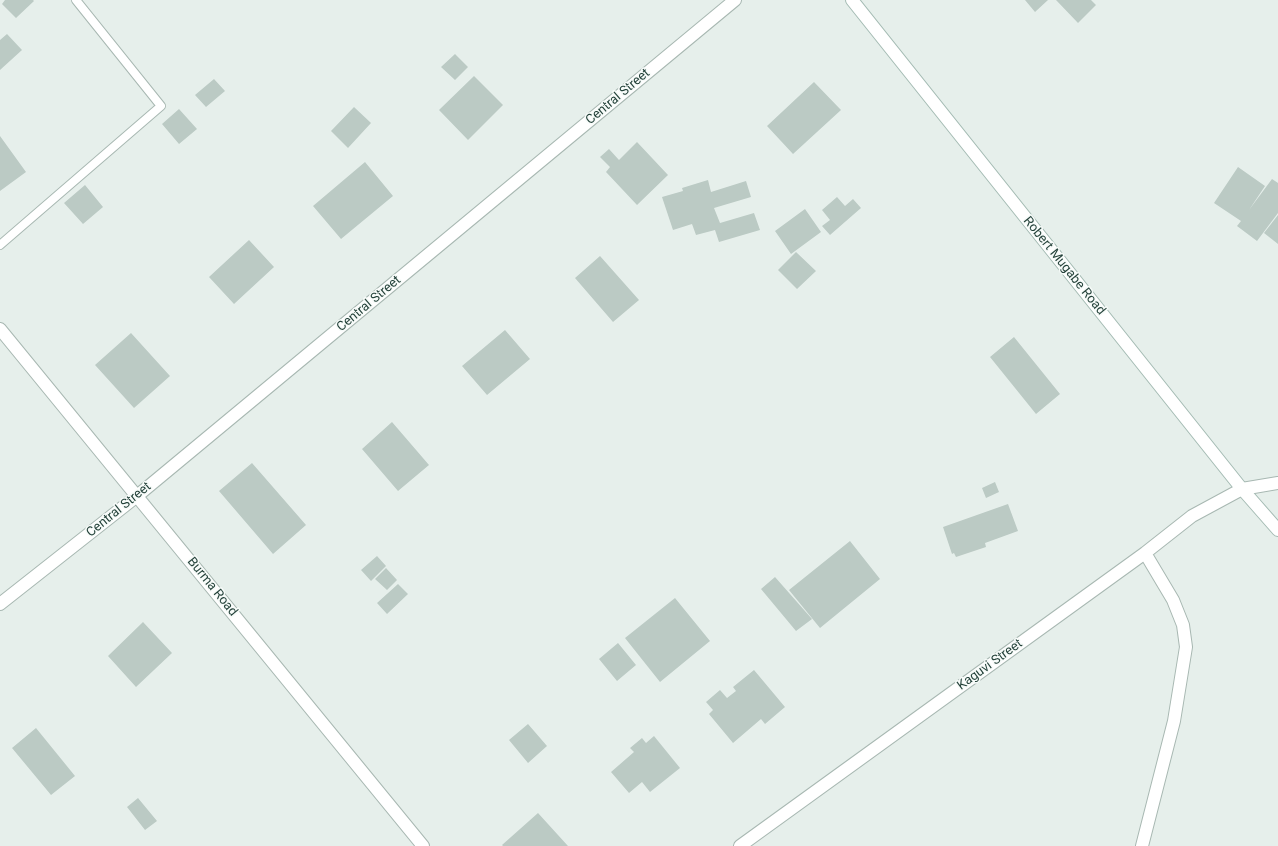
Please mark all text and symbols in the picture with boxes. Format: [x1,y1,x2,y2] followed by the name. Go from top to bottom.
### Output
[583,66,653,128] street label: Central Street
[1020,214,1108,318] street label: Robert Mugabe Road
[334,273,404,335] street label: Central Street
[84,479,154,541] street label: Central Street
[184,554,240,620] street label: Burma Road
[954,636,1026,694] street label: Kaguvi Street

